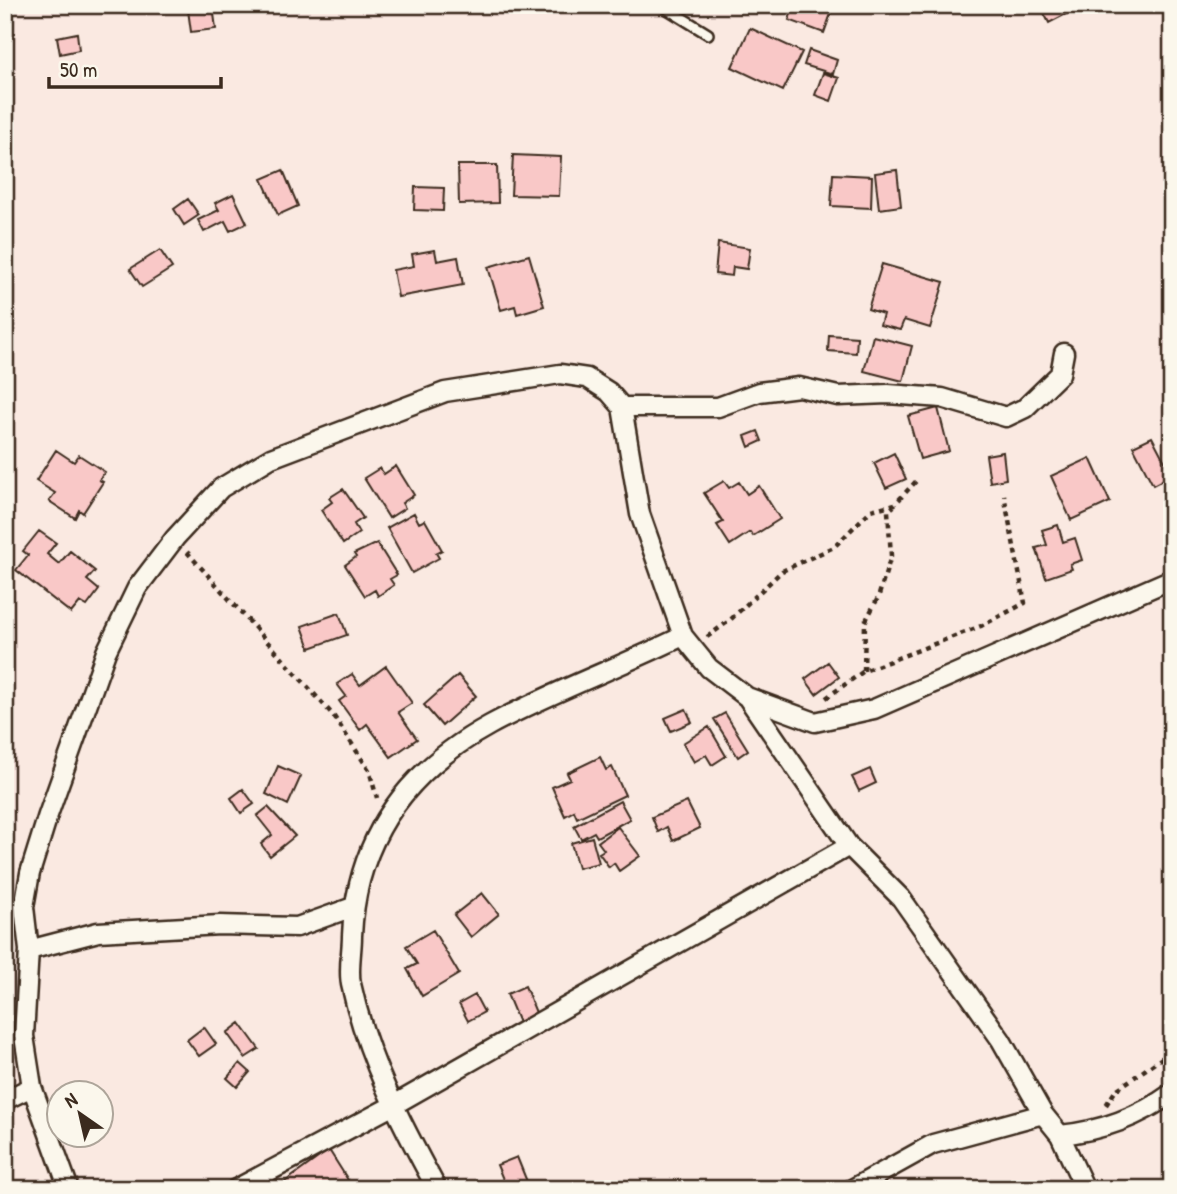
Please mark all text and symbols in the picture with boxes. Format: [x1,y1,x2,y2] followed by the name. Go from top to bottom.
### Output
[49,46,220,90] scale bar
[60,55,97,84] text: 50 m
[46,1078,116,1148] north arrow
[59,1086,82,1114] text: N

